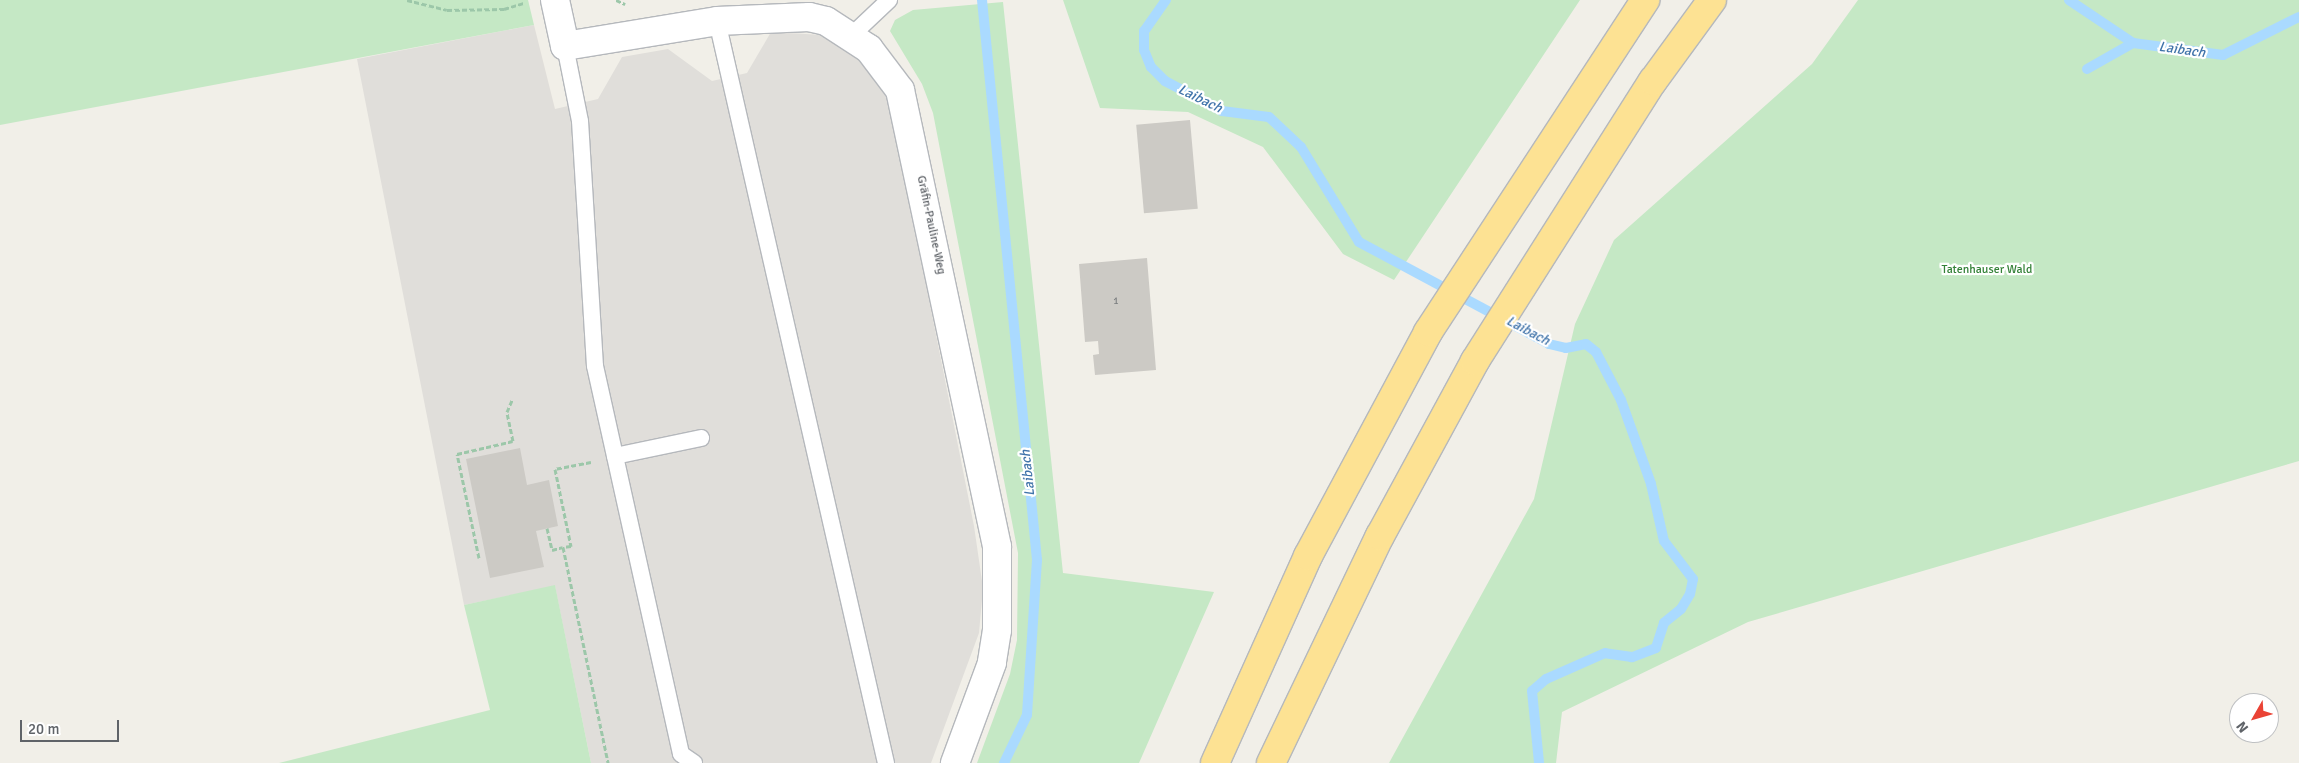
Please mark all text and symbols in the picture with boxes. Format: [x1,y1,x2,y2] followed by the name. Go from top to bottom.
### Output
[2158,38,2206,62] water label: Laibach
[1175,81,1225,117] water label: Laibach
[914,174,948,276] street label: Gräfin-Pauline-Weg
[1942,263,2032,277] park label: Tatenhauser Wald
[1113,296,1119,308] house number: 1
[1503,313,1553,349] water label: Laibach
[1017,449,1039,497] water label: Laibach
[2229,693,2279,743] north arrow
[22,710,121,742] scale bar
[2233,718,2252,736] text: N
[28,720,59,738] text: 20 m

